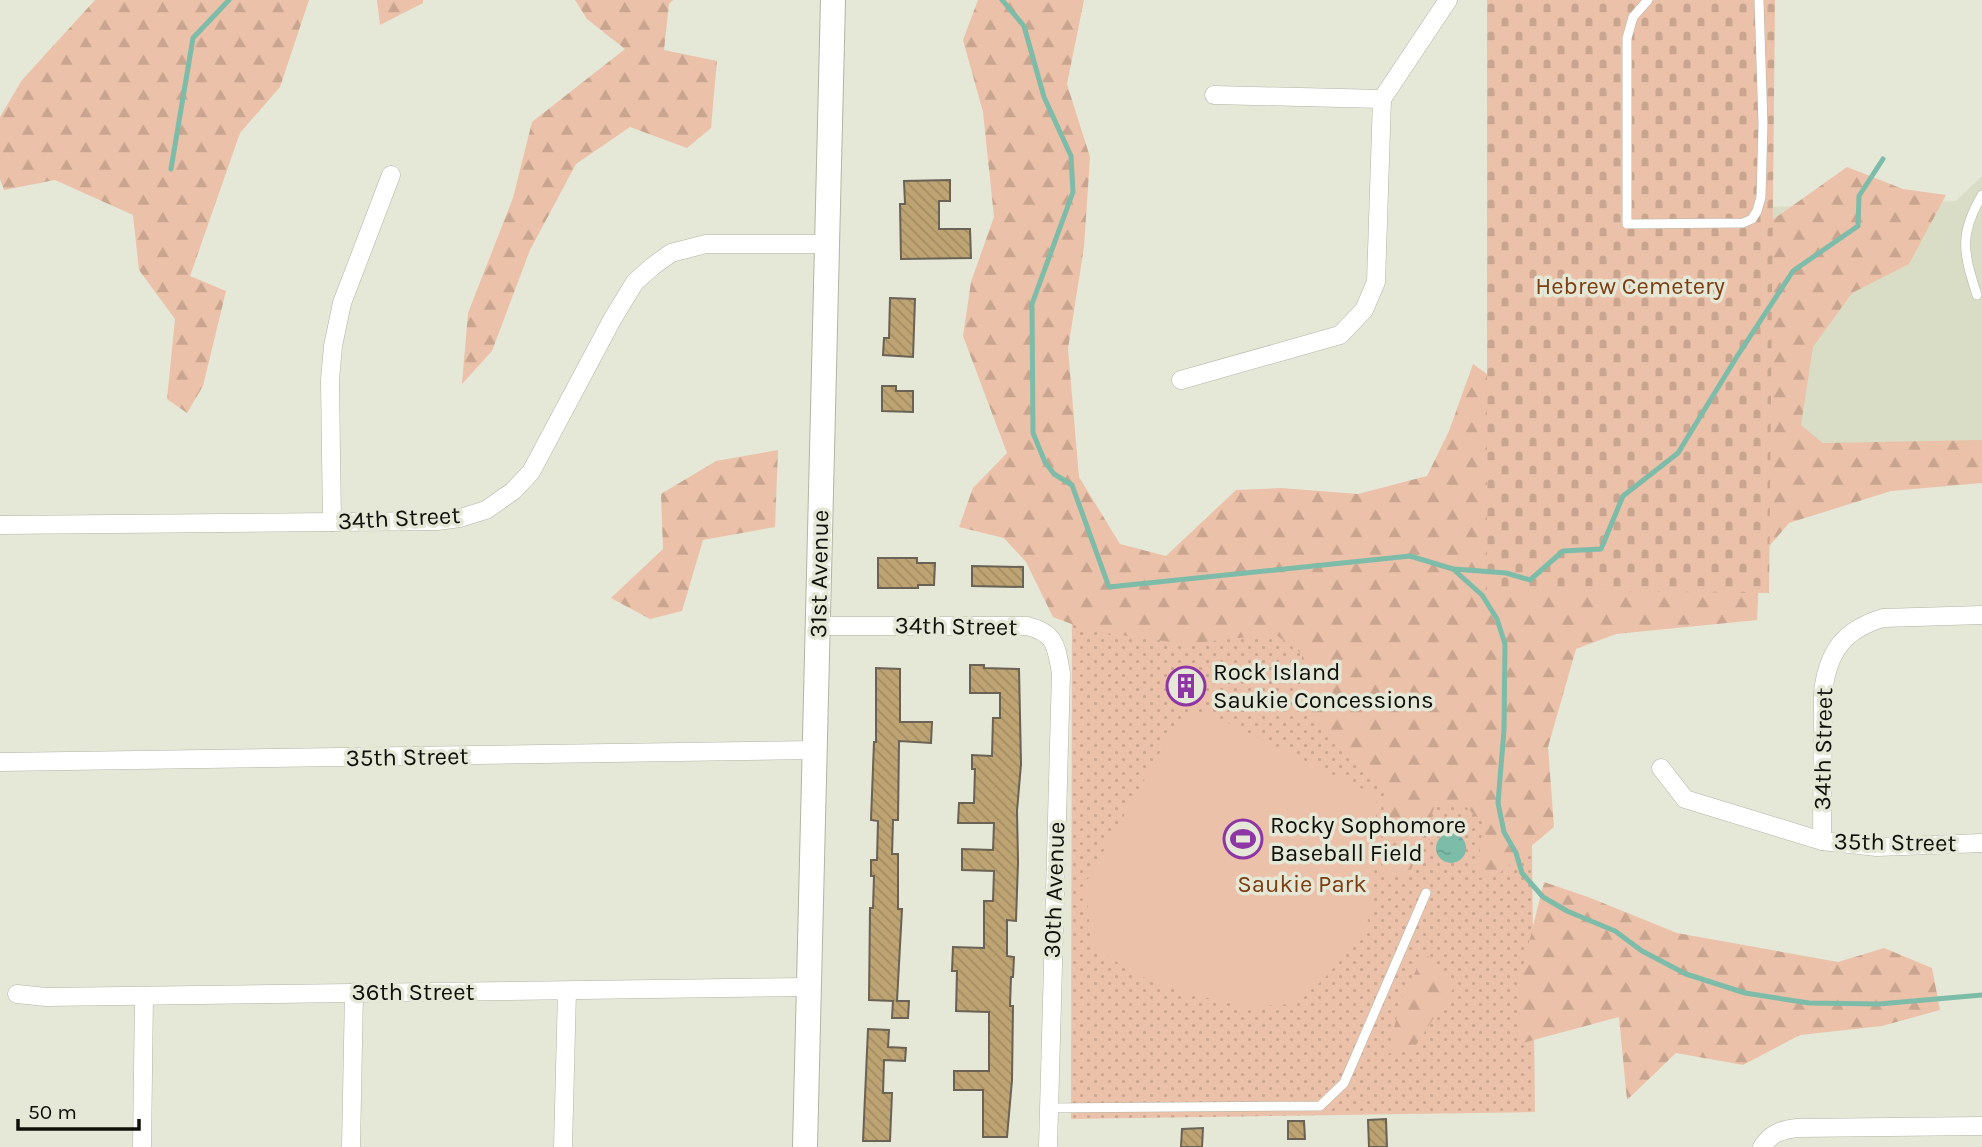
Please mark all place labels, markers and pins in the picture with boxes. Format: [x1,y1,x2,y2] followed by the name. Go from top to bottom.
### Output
[1213,658,1434,714] place label: Rock Island Saukie Concessions
[1165,665,1207,707] building icon: Rock Island Saukie Concessions
[1270,811,1466,867] place label: Rocky Sophomore Baseball Field
[1222,818,1264,860] sports icon: Rocky Sophomore Baseball Field

